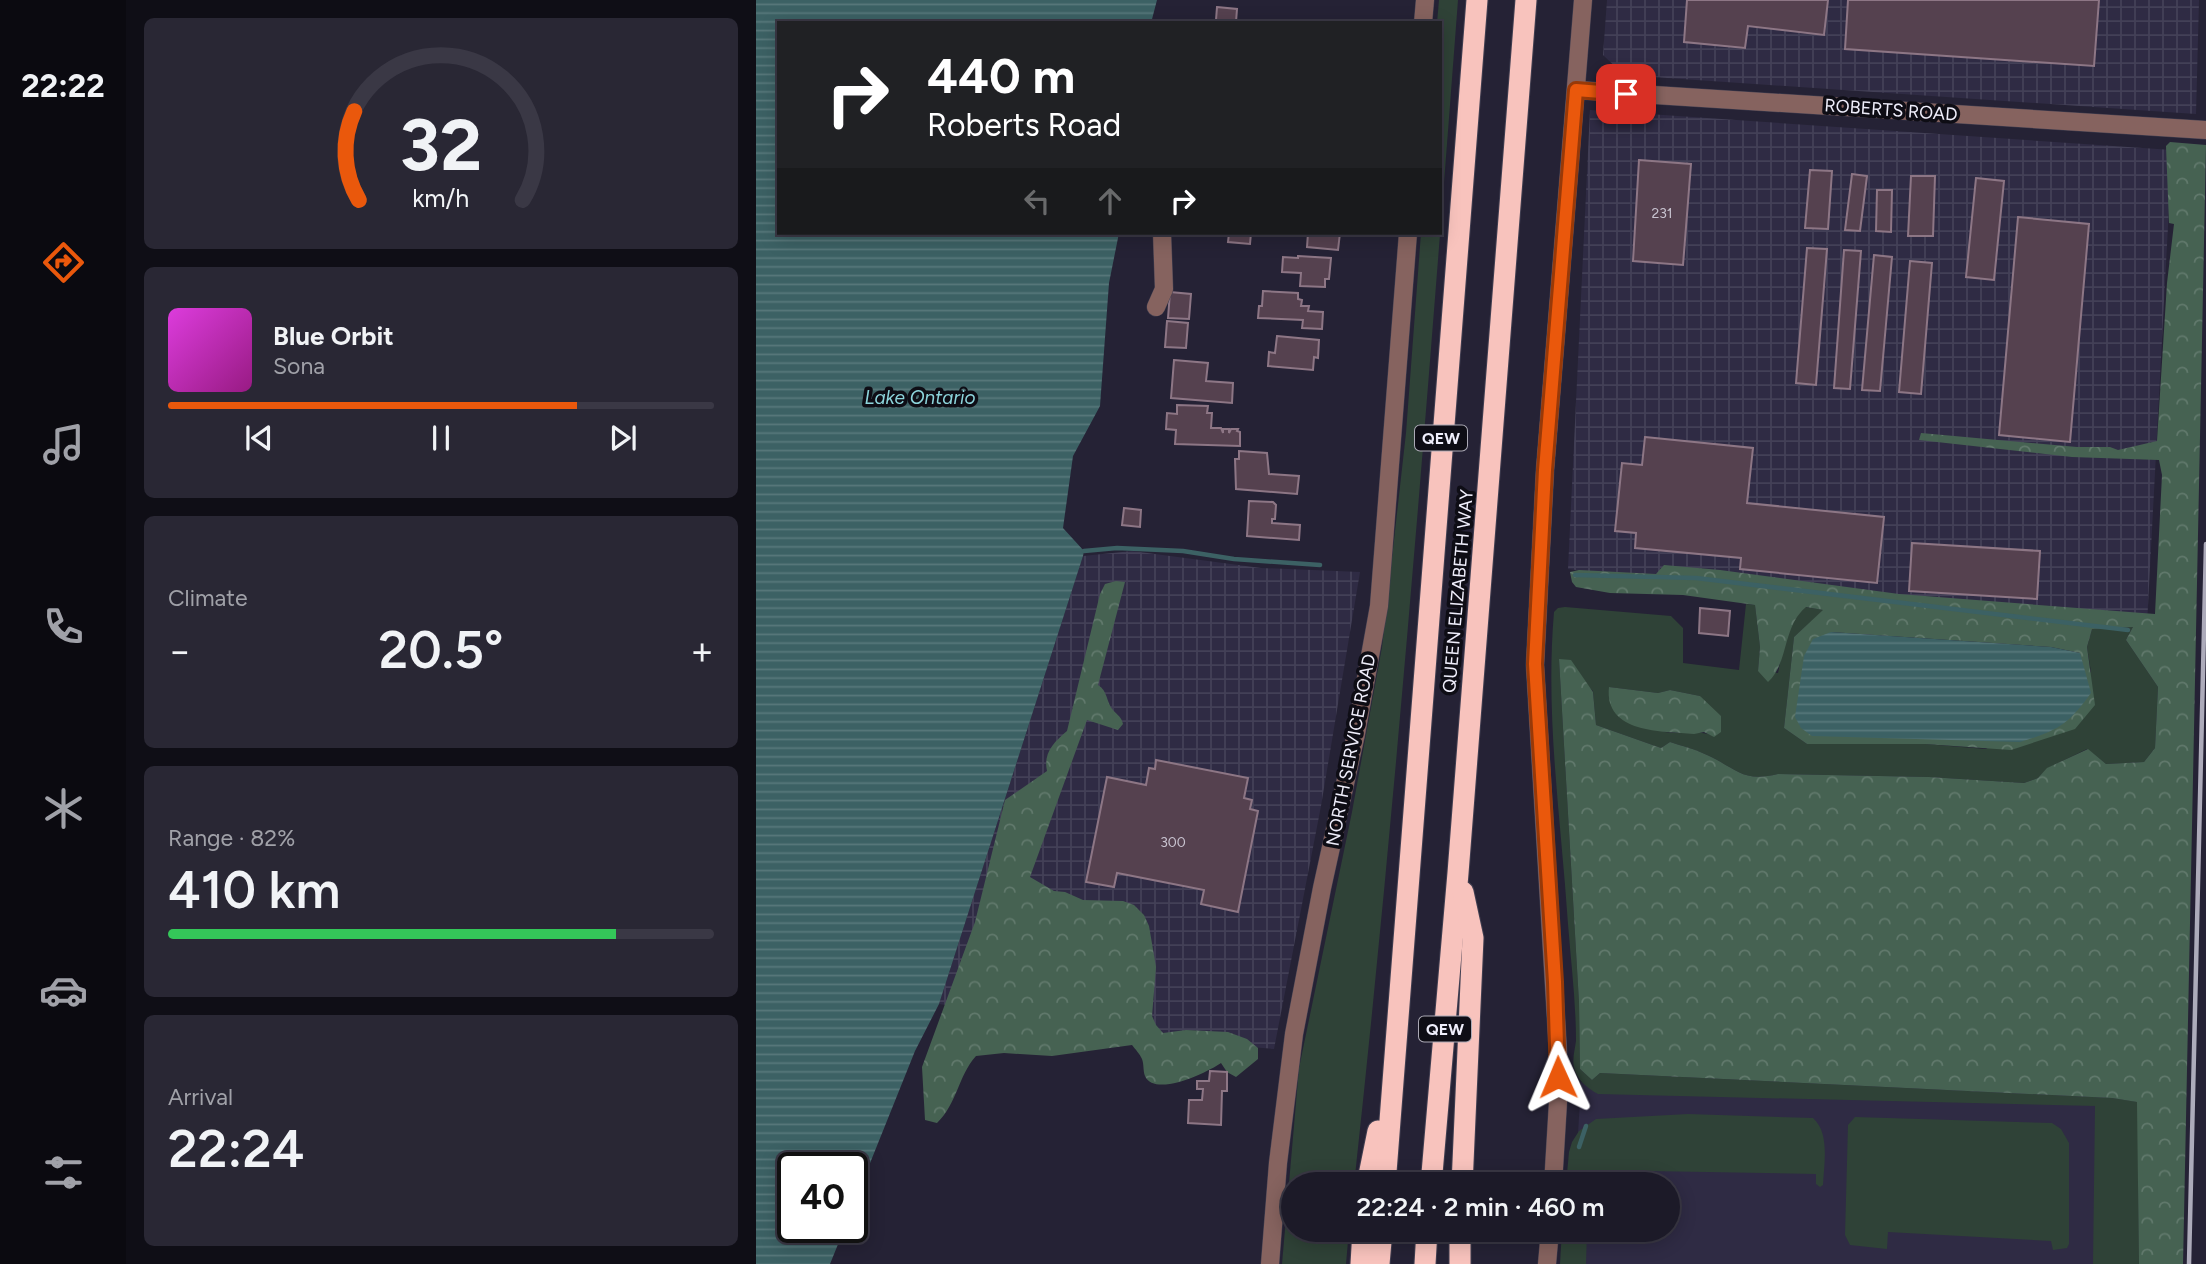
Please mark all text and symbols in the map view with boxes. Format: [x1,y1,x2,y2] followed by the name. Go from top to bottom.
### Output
[927,46,1075,105] text: 440 m
[812,49,903,140] icon: right
[1596,64,1656,124] pin
[21,67,105,105] text: 22:22
[1607,75,1645,113] icon: arrive
[1824,94,1958,126] street label: ROBERTS ROAD
[400,101,482,188] text: 32
[927,106,1121,144] text: Roberts Road
[412,182,470,212] text: km/h
[1018,182,1056,220] icon: left
[1091,182,1129,220] icon: ahead
[1164,182,1202,220] icon: right
[1651,205,1673,222] house number: 231
[39,238,88,287] icon: directions
[273,320,394,352] text: Blue Orbit
[273,352,325,380] text: Sona
[865,386,975,409] water label: Lake Ontario
[240,419,278,457] icon: previous
[422,419,460,457] icon: pause
[604,419,642,457] icon: next
[39,420,88,469] icon: music
[1415,426,1467,450] road number: QEW
[1438,488,1478,694] street label: QUEEN ELIZABETH WAY
[168,584,247,612] text: Climate
[39,602,88,651] icon: phone
[379,619,503,681] text: 20.5°
[168,628,192,674] text: −
[690,628,714,674] text: +
[1322,652,1380,848] street label: NORTH SERVICE ROAD
[39,784,88,833] icon: climate
[168,824,295,852] text: Range · 82%
[1160,834,1186,851] house number: 300
[168,859,340,921] text: 410 km
[39,966,88,1015] icon: car
[1419,1016,1471,1042] road number: QEW
[1521,1040,1595,1114] position arrow
[168,1083,233,1111] text: Arrival
[168,1118,304,1180] text: 22:24
[39,1148,88,1197] icon: filters
[777,1152,868,1243] speed limit sign: 40
[1356,1191,1605,1223] text: 22:24 · 2 min · 460 m

